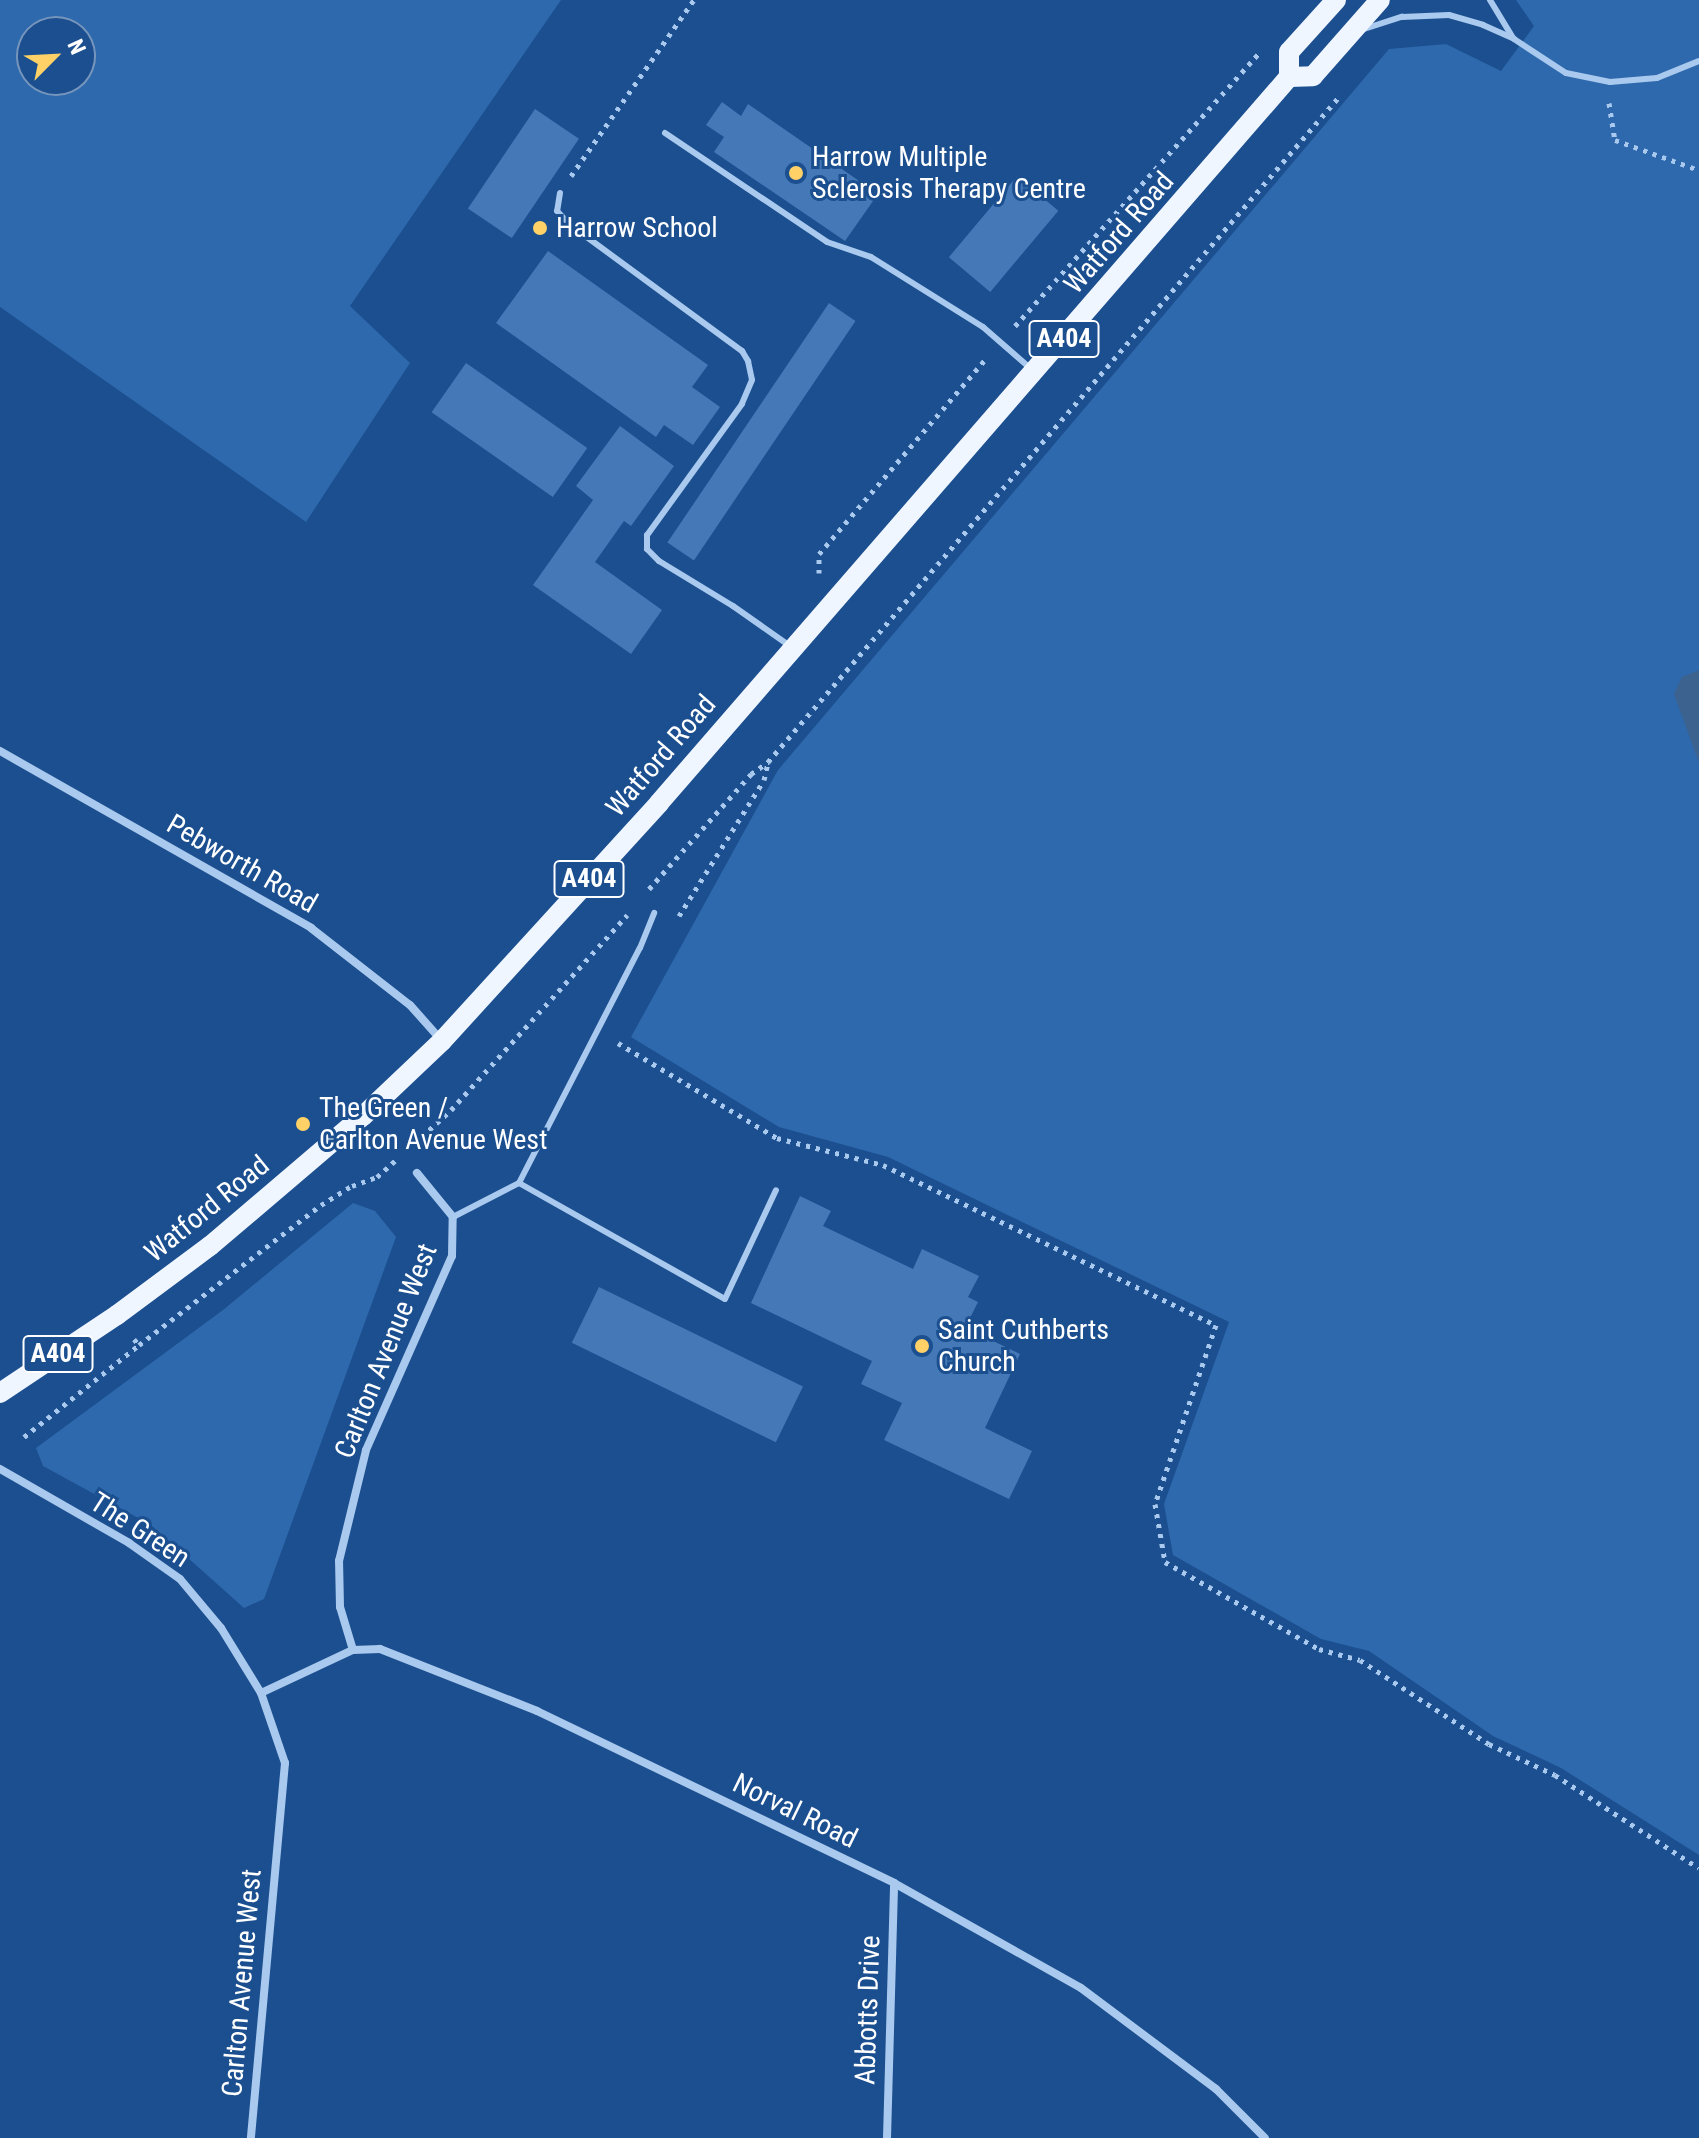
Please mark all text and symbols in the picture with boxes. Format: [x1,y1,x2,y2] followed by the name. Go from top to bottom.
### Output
[16,16,96,96] north arrow
[62,36,91,58] text: N
[812,140,1086,206] place label: Harrow Multiple Sclerosis Therapy Centre
[787,164,805,182] marker: Harrow Multiple Sclerosis Therapy Centre
[1057,165,1181,301] street label: Watford Road
[556,211,718,245] place label: Harrow School
[531,219,549,237] marker: Harrow School
[1028,317,1100,361] road number: A404
[599,688,723,824] street label: Watford Road
[161,807,323,921] street label: Pebworth Road
[553,857,625,901] road number: A404
[319,1091,547,1157] place label: The Green / Carlton Avenue West
[294,1115,312,1133] marker: The Green / Carlton Avenue West
[138,1149,276,1269] street label: Watford Road
[328,1239,444,1463] street label: Carlton Avenue West
[938,1313,1109,1379] place label: Saint Cuthberts Church
[22,1332,94,1376] road number: A404
[913,1337,931,1355] marker: Saint Cuthberts Church
[84,1485,196,1575] street label: The Green
[727,1766,863,1856] street label: Norval Road
[215,1868,269,2098] street label: Carlton Avenue West
[849,1935,887,2085] street label: Abbotts Drive

